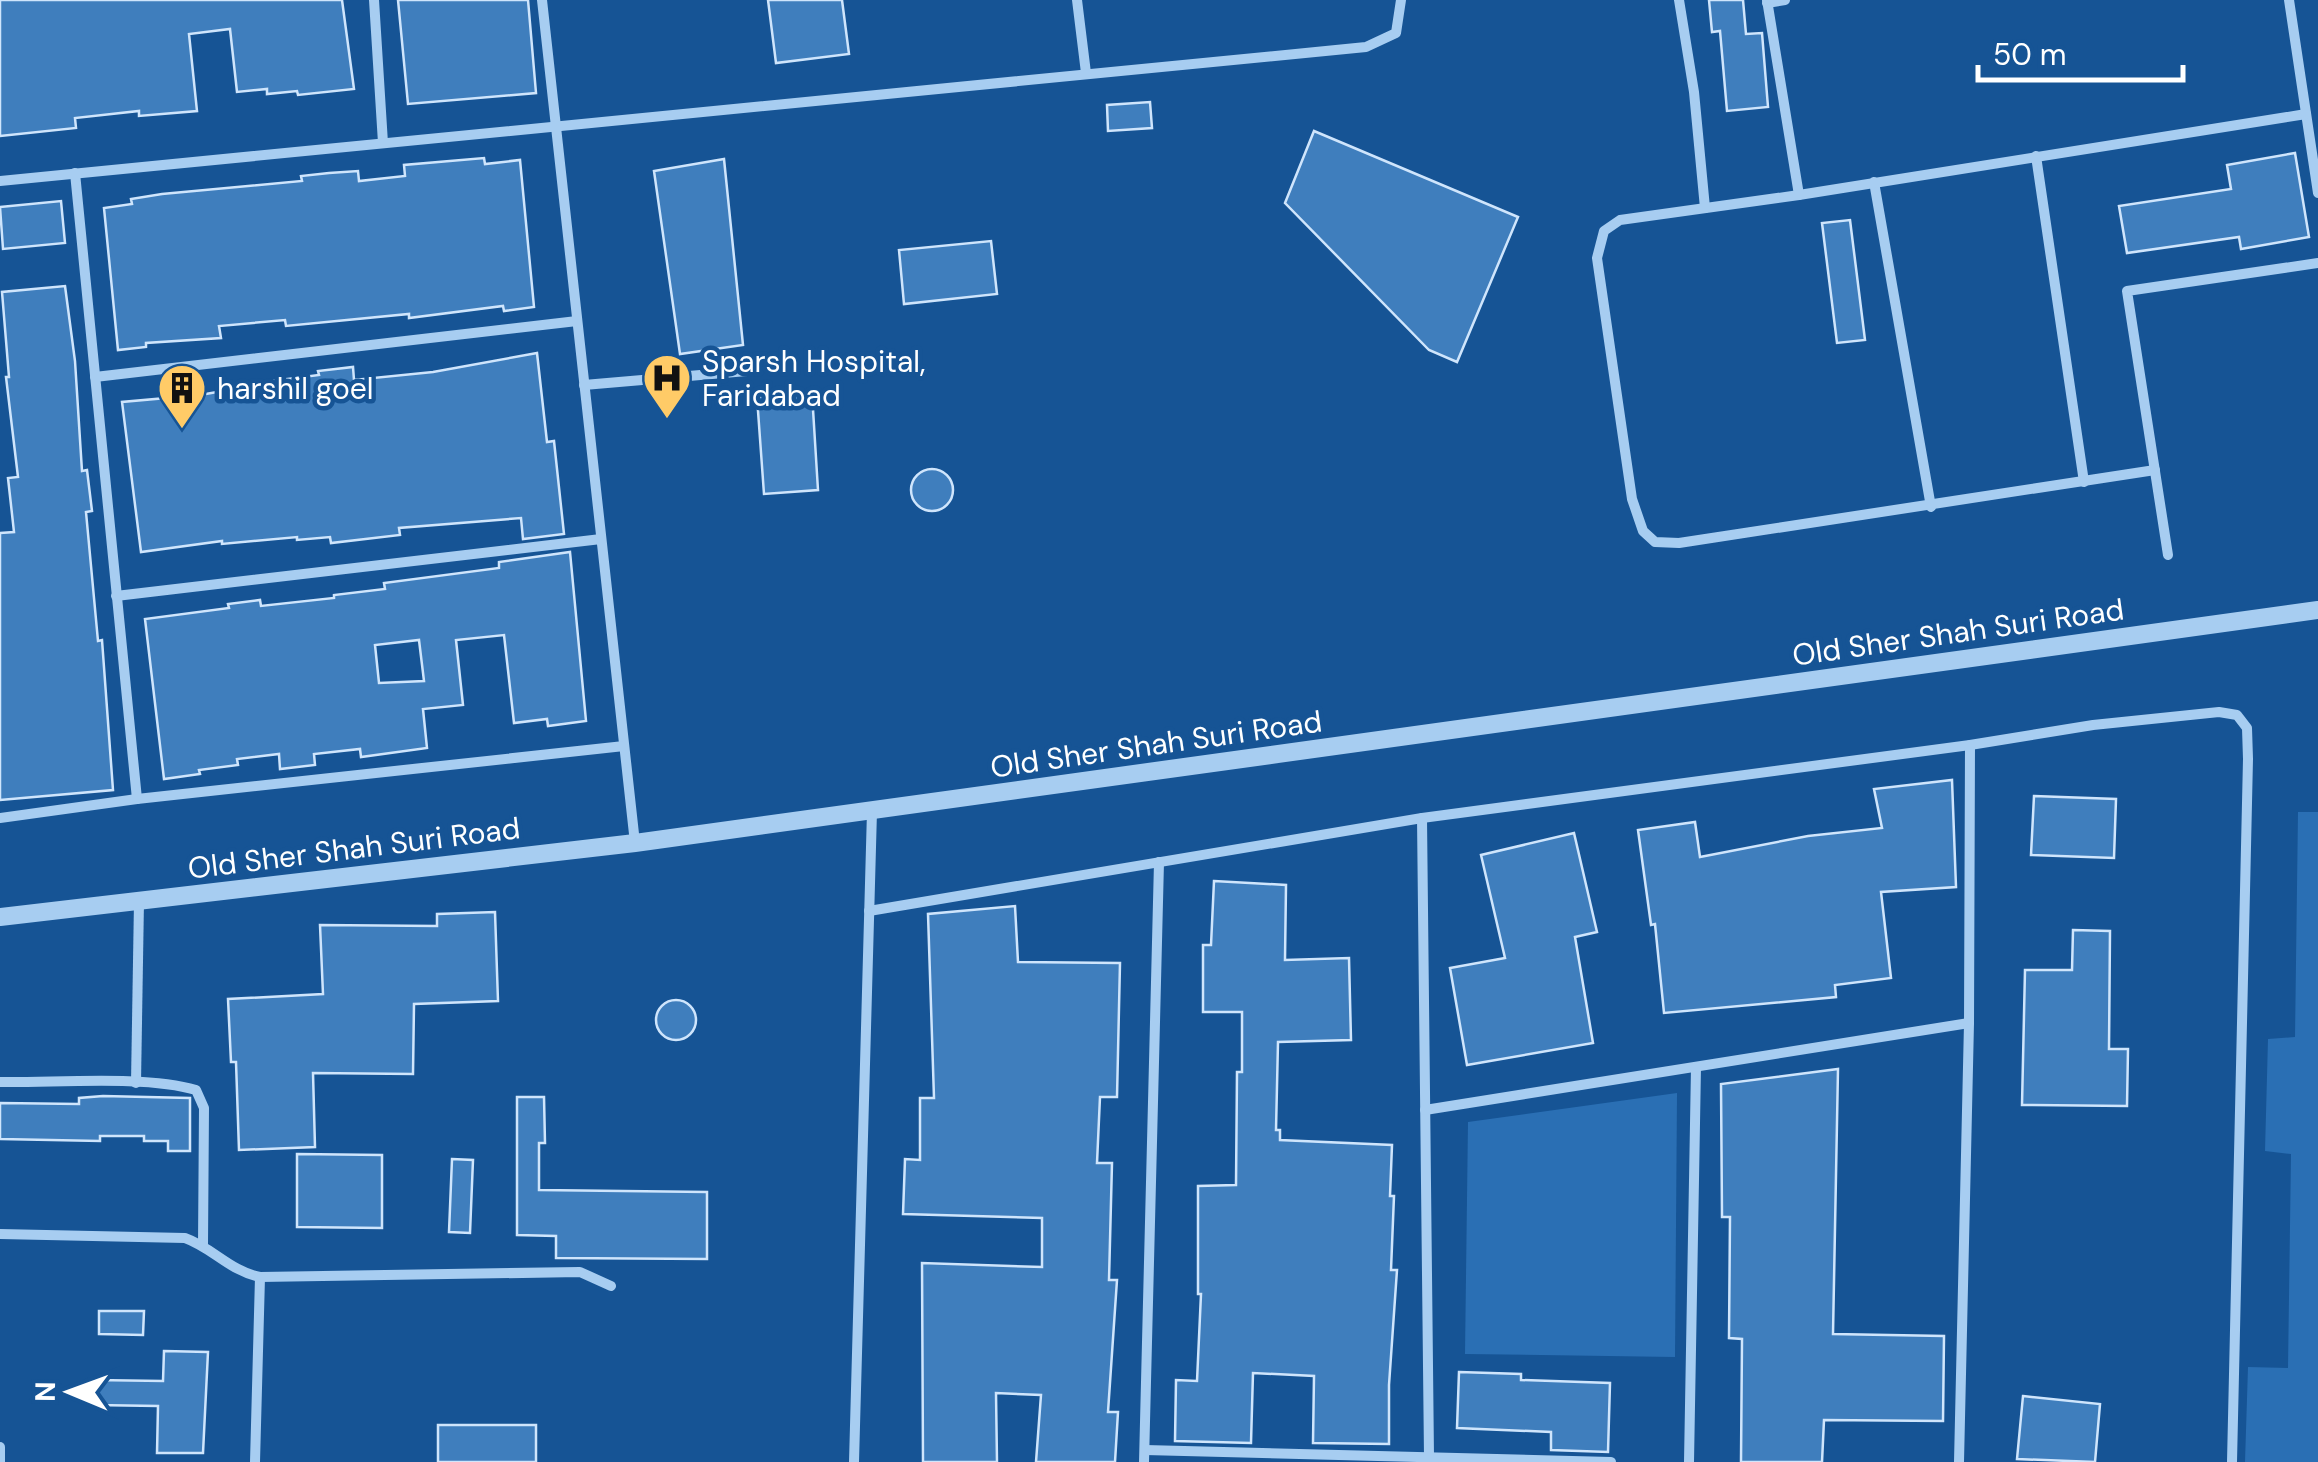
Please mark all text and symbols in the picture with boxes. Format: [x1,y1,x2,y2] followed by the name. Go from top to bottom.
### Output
[1978,20,2183,82] scale bar
[1993,35,2067,74] text: 50 m
[702,342,925,415] place label: Sparsh Hospital, Faridabad
[641,352,693,420] hospital icon: Sparsh Hospital, Faridabad
[156,362,208,430] building icon: harshil goel
[217,369,374,408] place label: harshil goel
[1790,589,2126,675] street label: Old Sher Shah Suri Road
[988,701,1324,787] street label: Old Sher Shah Suri Road
[186,808,522,888] street label: Old Sher Shah Suri Road
[20,1342,120,1442] north arrow
[27,1381,64,1402] text: N

